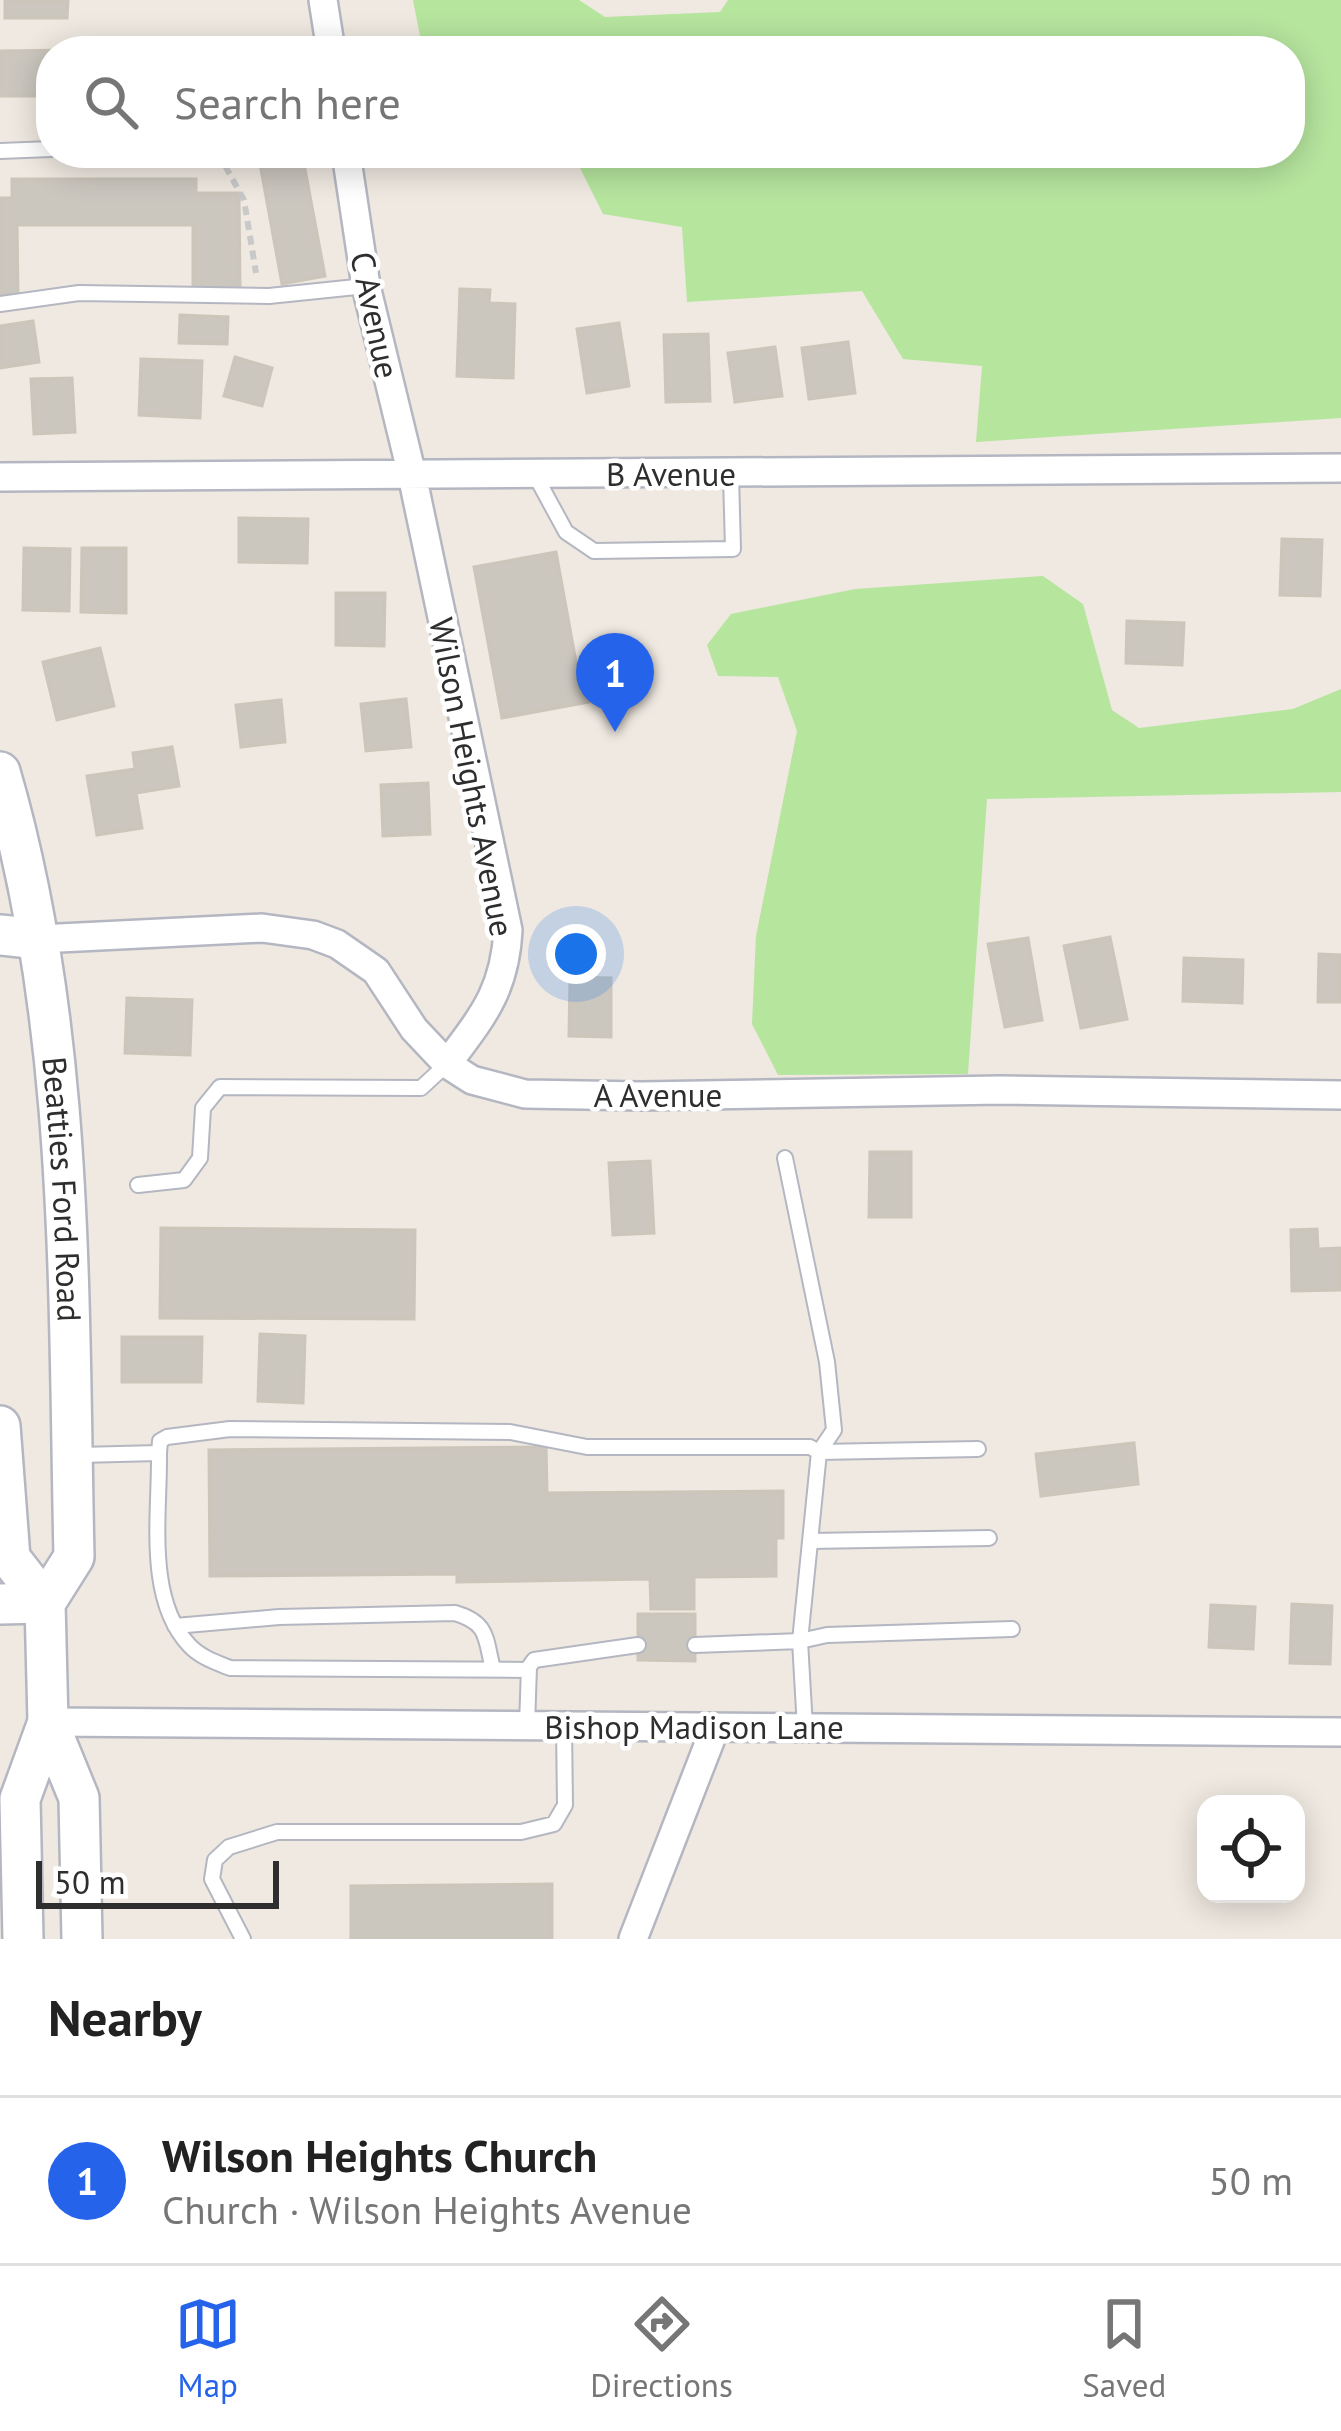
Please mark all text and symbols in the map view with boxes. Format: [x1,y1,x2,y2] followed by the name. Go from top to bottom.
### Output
[36,36,1305,168] search box
[78,69,144,135] icon: search
[174,73,401,131] text: Search here
[341,248,410,382] street label: C Avenue
[606,452,736,495] street label: B Avenue
[421,614,524,940] street label: Wilson Heights Avenue
[576,633,654,732] pin: 1
[546,924,606,984] your location
[33,1054,92,1322] street label: Beatties Ford Road
[594,1073,722,1116] street label: A Avenue
[544,1705,844,1748] street label: Bishop Madison Lane
[1197,1795,1305,1903] map controls
[1197,1795,1305,1903] button: locate
[36,1855,279,1908] scale bar
[54,1860,126,1903] text: 50 m
[48,1984,202,2050] text: Nearby
[162,2126,597,2184] text: Wilson Heights Church
[76,2155,98,2206] text: 1
[1208,2155,1293,2206] text: 50 m
[162,2184,692,2235] text: Church · Wilson Heights Avenue
[175,2291,241,2406] tab: Map
[590,2291,733,2406] tab: Directions
[1082,2291,1166,2406] tab: Saved

